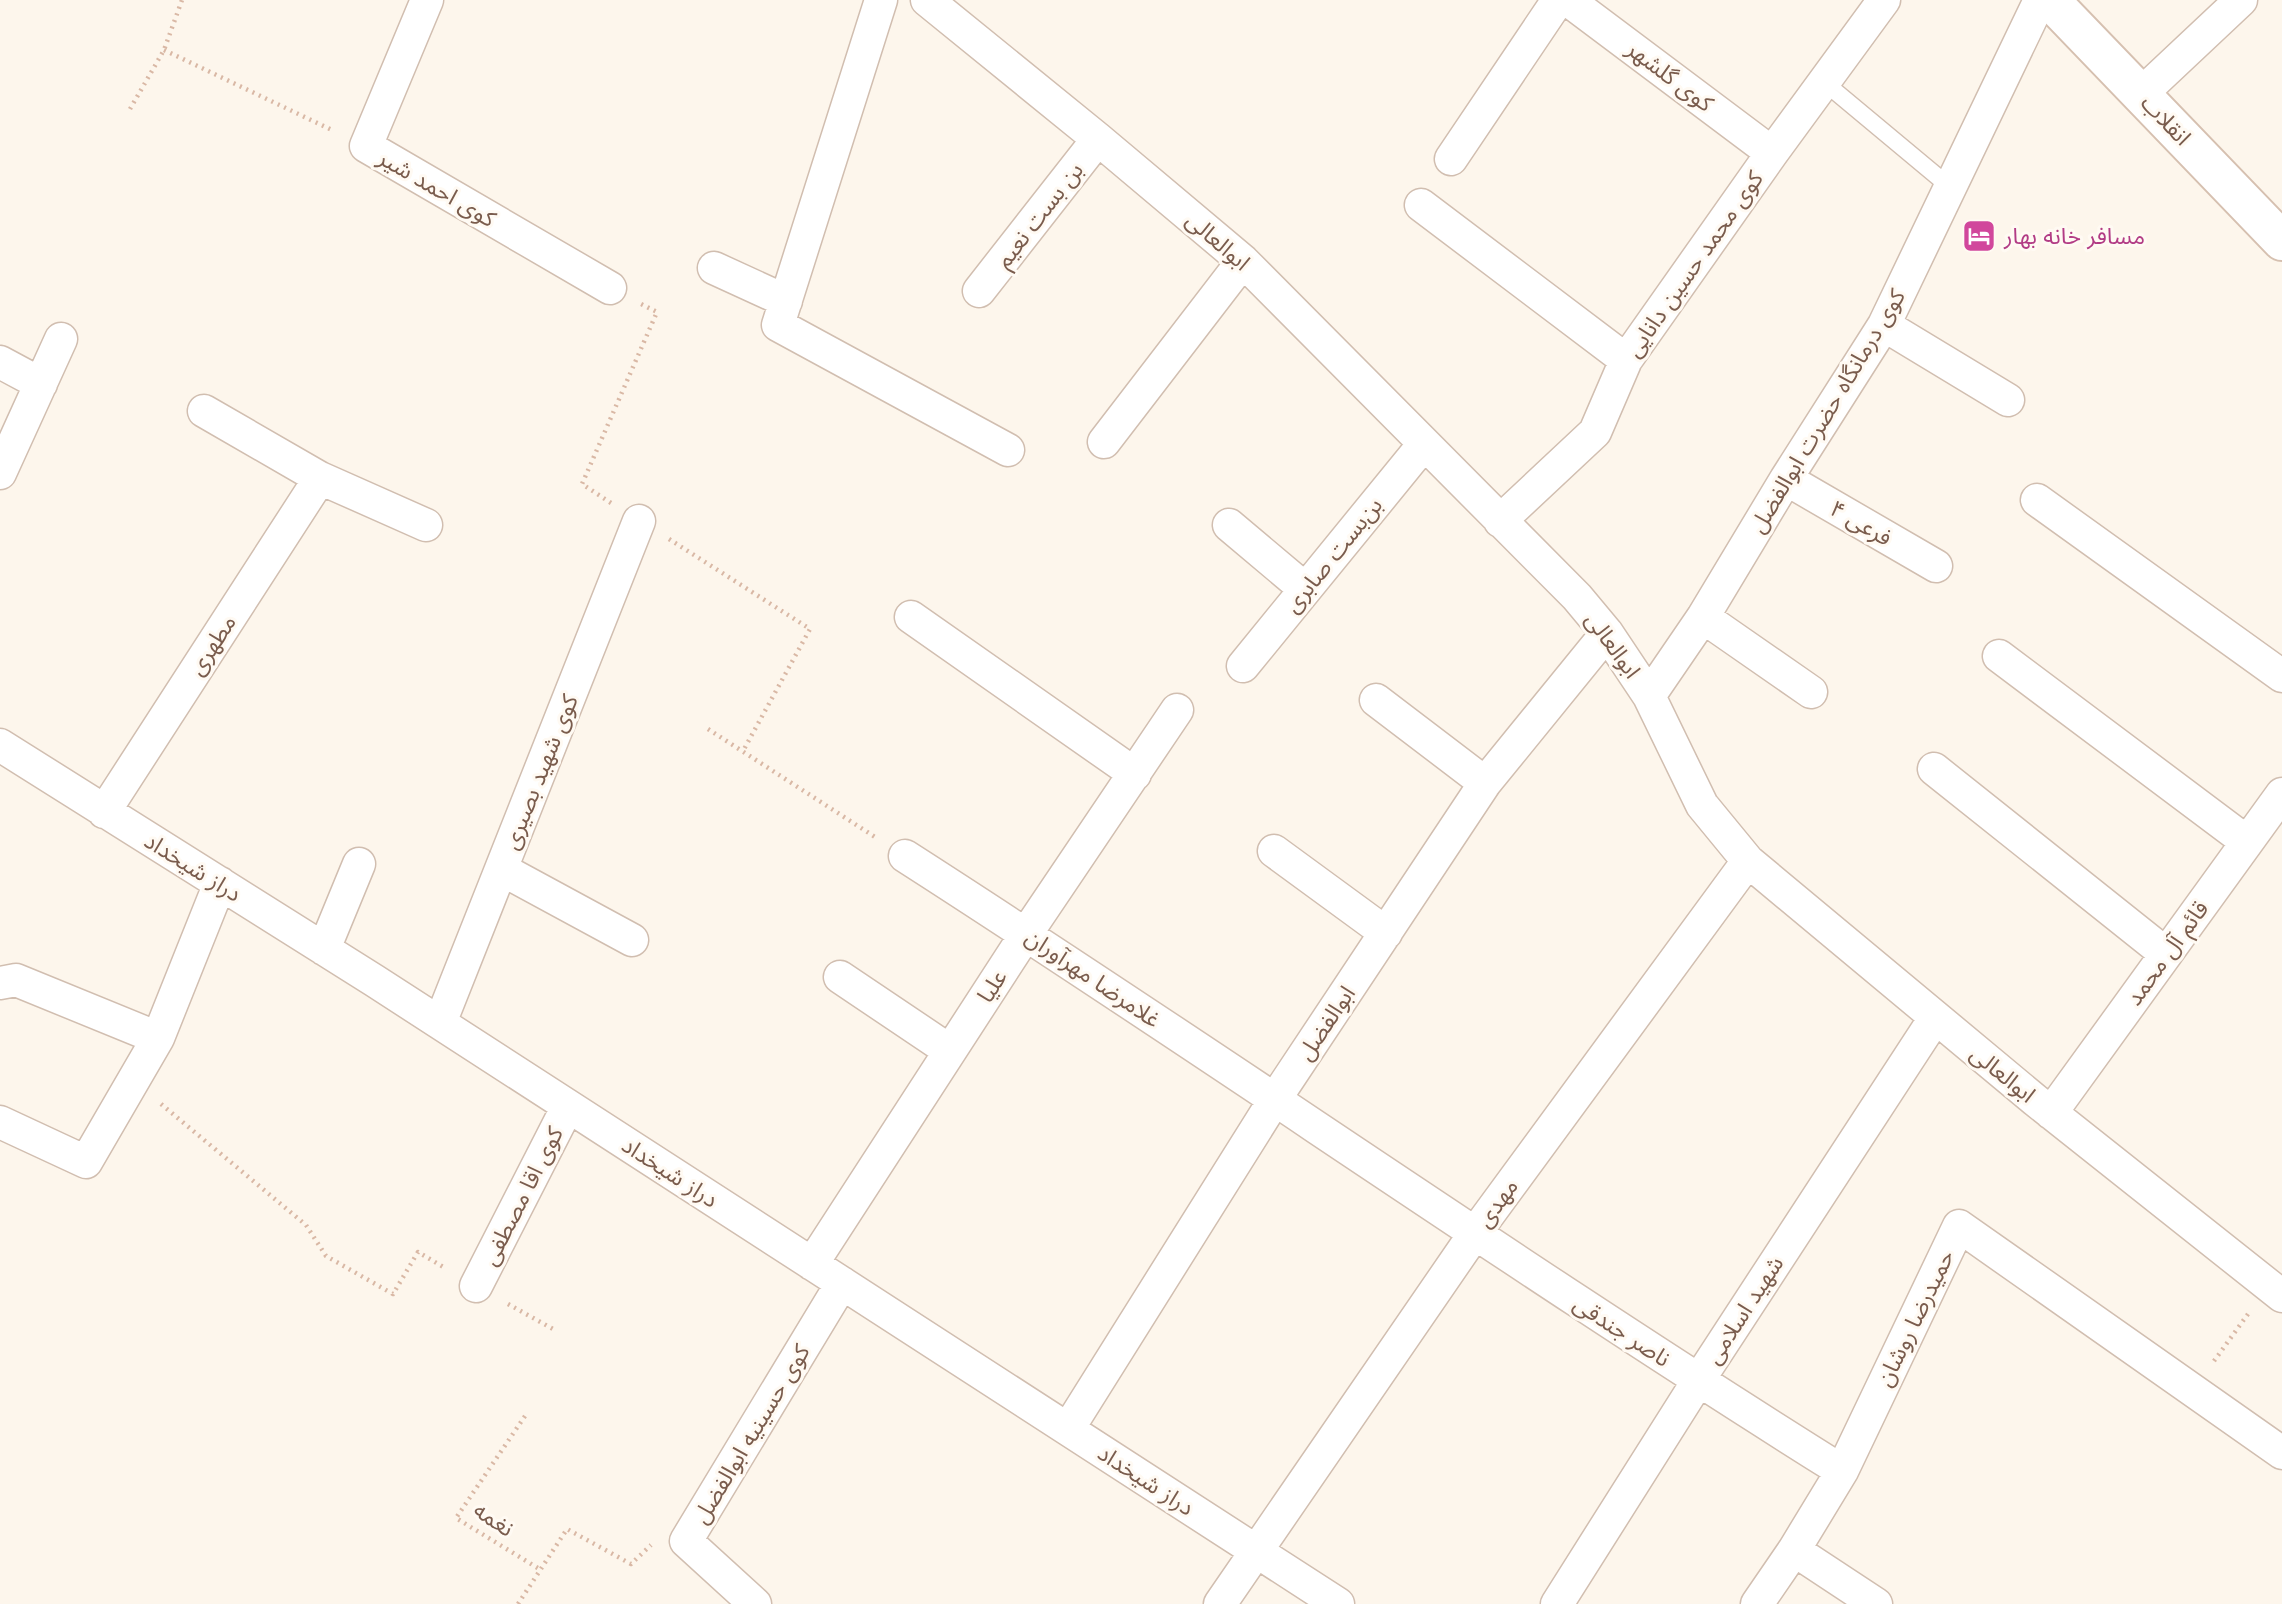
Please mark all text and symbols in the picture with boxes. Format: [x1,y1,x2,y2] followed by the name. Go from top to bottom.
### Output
[1620,35,1719,118] street label: کوی گلشهر
[2136,90,2196,150] street label: انقلاب
[372,144,501,233] street label: کوی احمد شیر
[990,157,1091,275] street label: بن بست نعیم
[1620,166,1769,362] street label: کوی محمد حسین دانایی
[1180,206,1255,276] street label: ابوالعالی
[1960,217,1998,255] hotel icon: مسافر خانه بهار
[2003,223,2145,250] place label: مسافر خانه بهار
[1744,284,1911,538] street label: کوی درمانگاه حضرت ابوالفضل
[1279,492,1388,618] street label: بن‌بست صابری
[1825,495,1896,552] street label: فرعی ۴
[1579,607,1646,684] street label: ابوالعالی
[183,610,242,681] street label: مطهری
[497,690,584,853] street label: کوی شهید بصیری
[139,827,246,908] street label: دراز شیخداد
[2120,896,2217,1013] street label: قائم آل محمد
[1020,923,1165,1033] street label: غلامرضا مهرآوران
[972,965,1012,1007] street label: علیا
[1292,981,1361,1066] street label: ابوالفضل
[1965,1040,2041,1109] street label: ابوالعالی
[476,1122,569,1270] street label: کوی اقا مصطفی
[617,1131,723,1213] street label: دراز شیخداد
[1471,1174,1523,1232] street label: مهدی
[1871,1246,1960,1391] street label: حمیدرضا روشان
[1700,1251,1788,1369] street label: شهید اسلامی
[1568,1290,1675,1373] street label: ناصر جندقی
[687,1339,816,1529] street label: کوی حسینیه ابوالفضل
[1093,1439,1199,1521] street label: دراز شیخداد
[469,1496,519,1542] street label: نغمه

